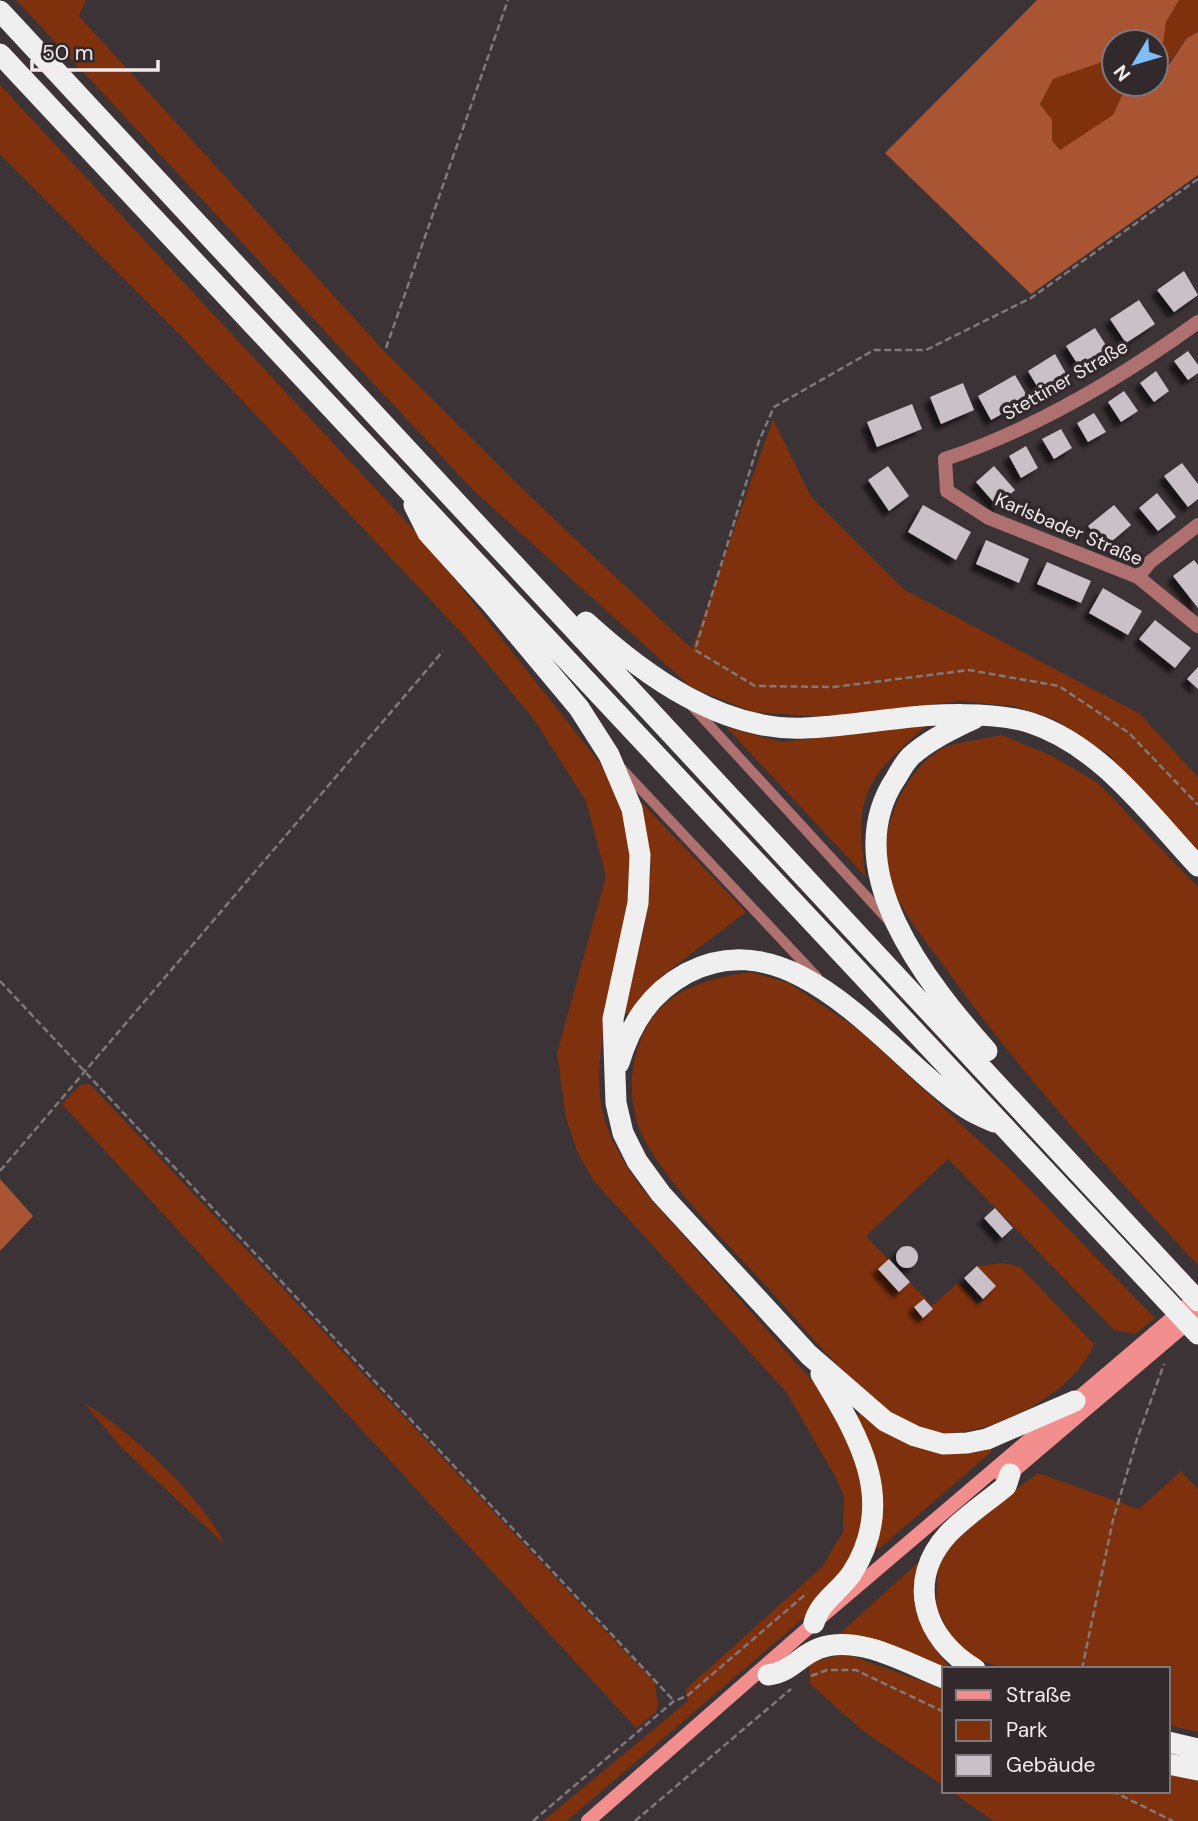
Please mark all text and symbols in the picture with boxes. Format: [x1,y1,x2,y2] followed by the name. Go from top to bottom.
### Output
[32,28,158,72] scale bar
[1100,28,1170,98] north arrow
[42,39,93,67] text: 50 m
[1108,60,1136,86] text: N
[998,334,1132,426] street label: Stettiner Straße
[992,487,1146,571] street label: Karlsbader Straße
[942,1667,1170,1793] legend
[1006,1681,1071,1709] text: Straße
[1006,1716,1048,1744] text: Park
[1006,1751,1096,1779] text: Gebäude

